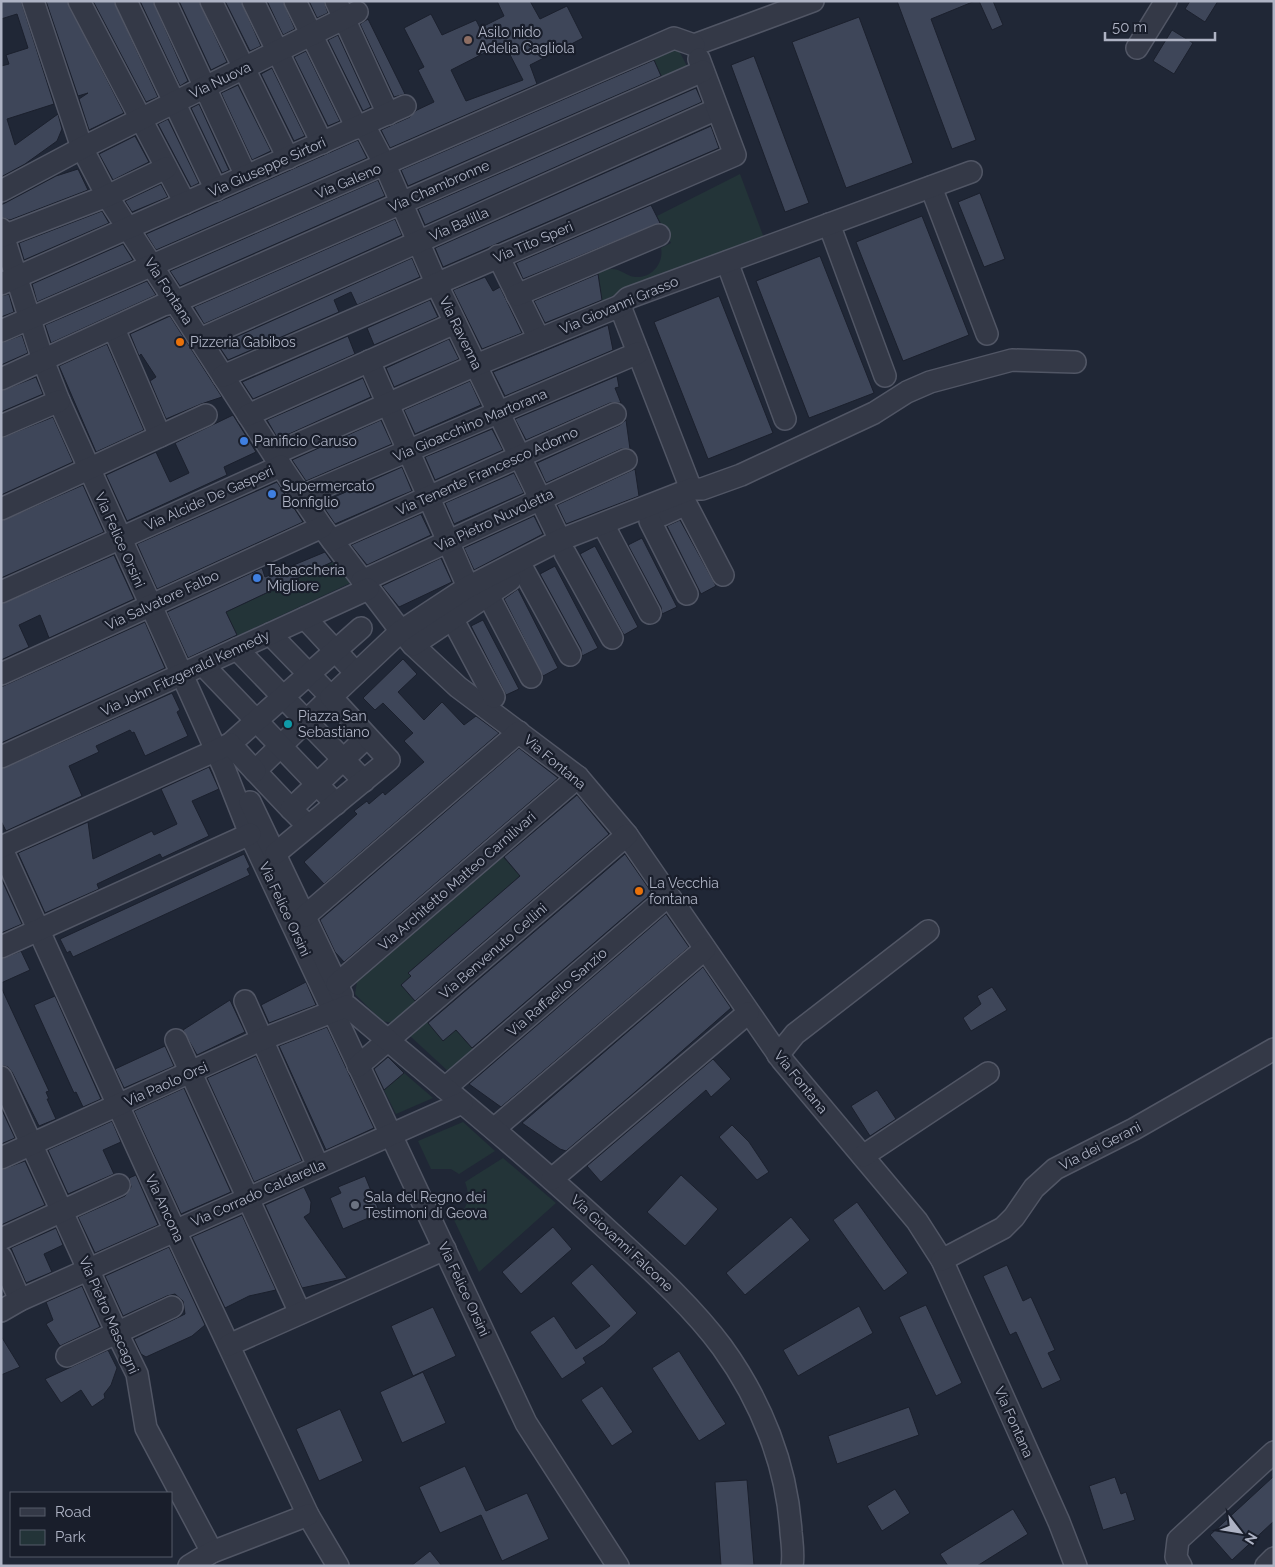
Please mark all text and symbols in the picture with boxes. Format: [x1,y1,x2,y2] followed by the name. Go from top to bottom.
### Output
[1105,10,1215,42] scale bar
[1112,18,1147,36] text: 50 m
[478,24,575,56] place label: Asilo nido Adelia Cagliola
[462,34,474,46] marker: Asilo nido Adelia Cagliola
[187,58,253,102] street label: Via Nuova
[206,134,328,200] street label: Via Giuseppe Sirtori
[386,157,492,215] street label: Via Chambronne
[313,160,383,202] street label: Via Galeno
[427,204,491,244] street label: Via Balilla
[491,218,575,266] street label: Via Tito Speri
[142,255,196,327] street label: Via Fontana
[557,273,681,337] street label: Via Giovanni Grasso
[436,294,486,372] street label: Via Ravenna
[190,334,296,350] place label: Pizzeria Gabibos
[174,336,186,348] marker: Pizzeria Gabibos
[391,385,549,465] street label: Via Gioacchino Martorana
[394,424,580,518] street label: Via Tenente Francesco Adorno
[254,433,357,449] place label: Panificio Caruso
[238,435,250,447] marker: Panificio Caruso
[142,462,276,534] street label: Via Alcide De Gasperi
[282,478,375,510] place label: Supermercato Bonfiglio
[432,486,556,554] street label: Via Pietro Nuvoletta
[266,488,278,500] marker: Supermercato Bonfiglio
[92,490,148,590] street label: Via Felice Orsini
[267,562,345,594] place label: Tabaccheria Migliore
[103,567,221,633] street label: Via Salvatore Falbo
[251,572,263,584] marker: Tabaccheria Migliore
[98,627,272,719] street label: Via John Fitzgerald Kennedy
[298,708,370,740] place label: Piazza San Sebastiano
[282,718,294,730] marker: Piazza San Sebastiano
[521,731,589,793] street label: Via Fontana
[375,809,539,953] street label: Via Architetto Matteo Carnilivari
[256,859,314,959] street label: Via Felice Orsini
[649,875,719,907] place label: La Vecchia fontana
[633,885,645,897] marker: La Vecchia fontana
[436,900,550,1002] street label: Via Benvenuto Cellini
[504,944,610,1040] street label: Via Raffaello Sanzio
[771,1047,831,1117] street label: Via Fontana
[122,1059,210,1109] street label: Via Paolo Orsi
[1057,1119,1143,1173] street label: Via dei Gerani
[188,1156,328,1230] street label: Via Corrado Caldarella
[142,1172,188,1244] street label: Via Ancona
[365,1189,487,1221] place label: Sala del Regno dei Testimoni di Geova
[568,1191,676,1295] street label: Via Giovanni Falcone
[349,1199,361,1211] marker: Sala del Regno dei Testimoni di Geova
[435,1239,493,1339] street label: Via Felice Orsini
[76,1254,142,1376] street label: Via Pietro Mascagni
[991,1384,1037,1460] street label: Via Fontana
[10,1492,172,1557] legend
[55,1503,91,1521] text: Road
[1215,1507,1265,1557] north arrow
[55,1528,86,1546] text: Park
[1242,1530,1261,1547] text: N

